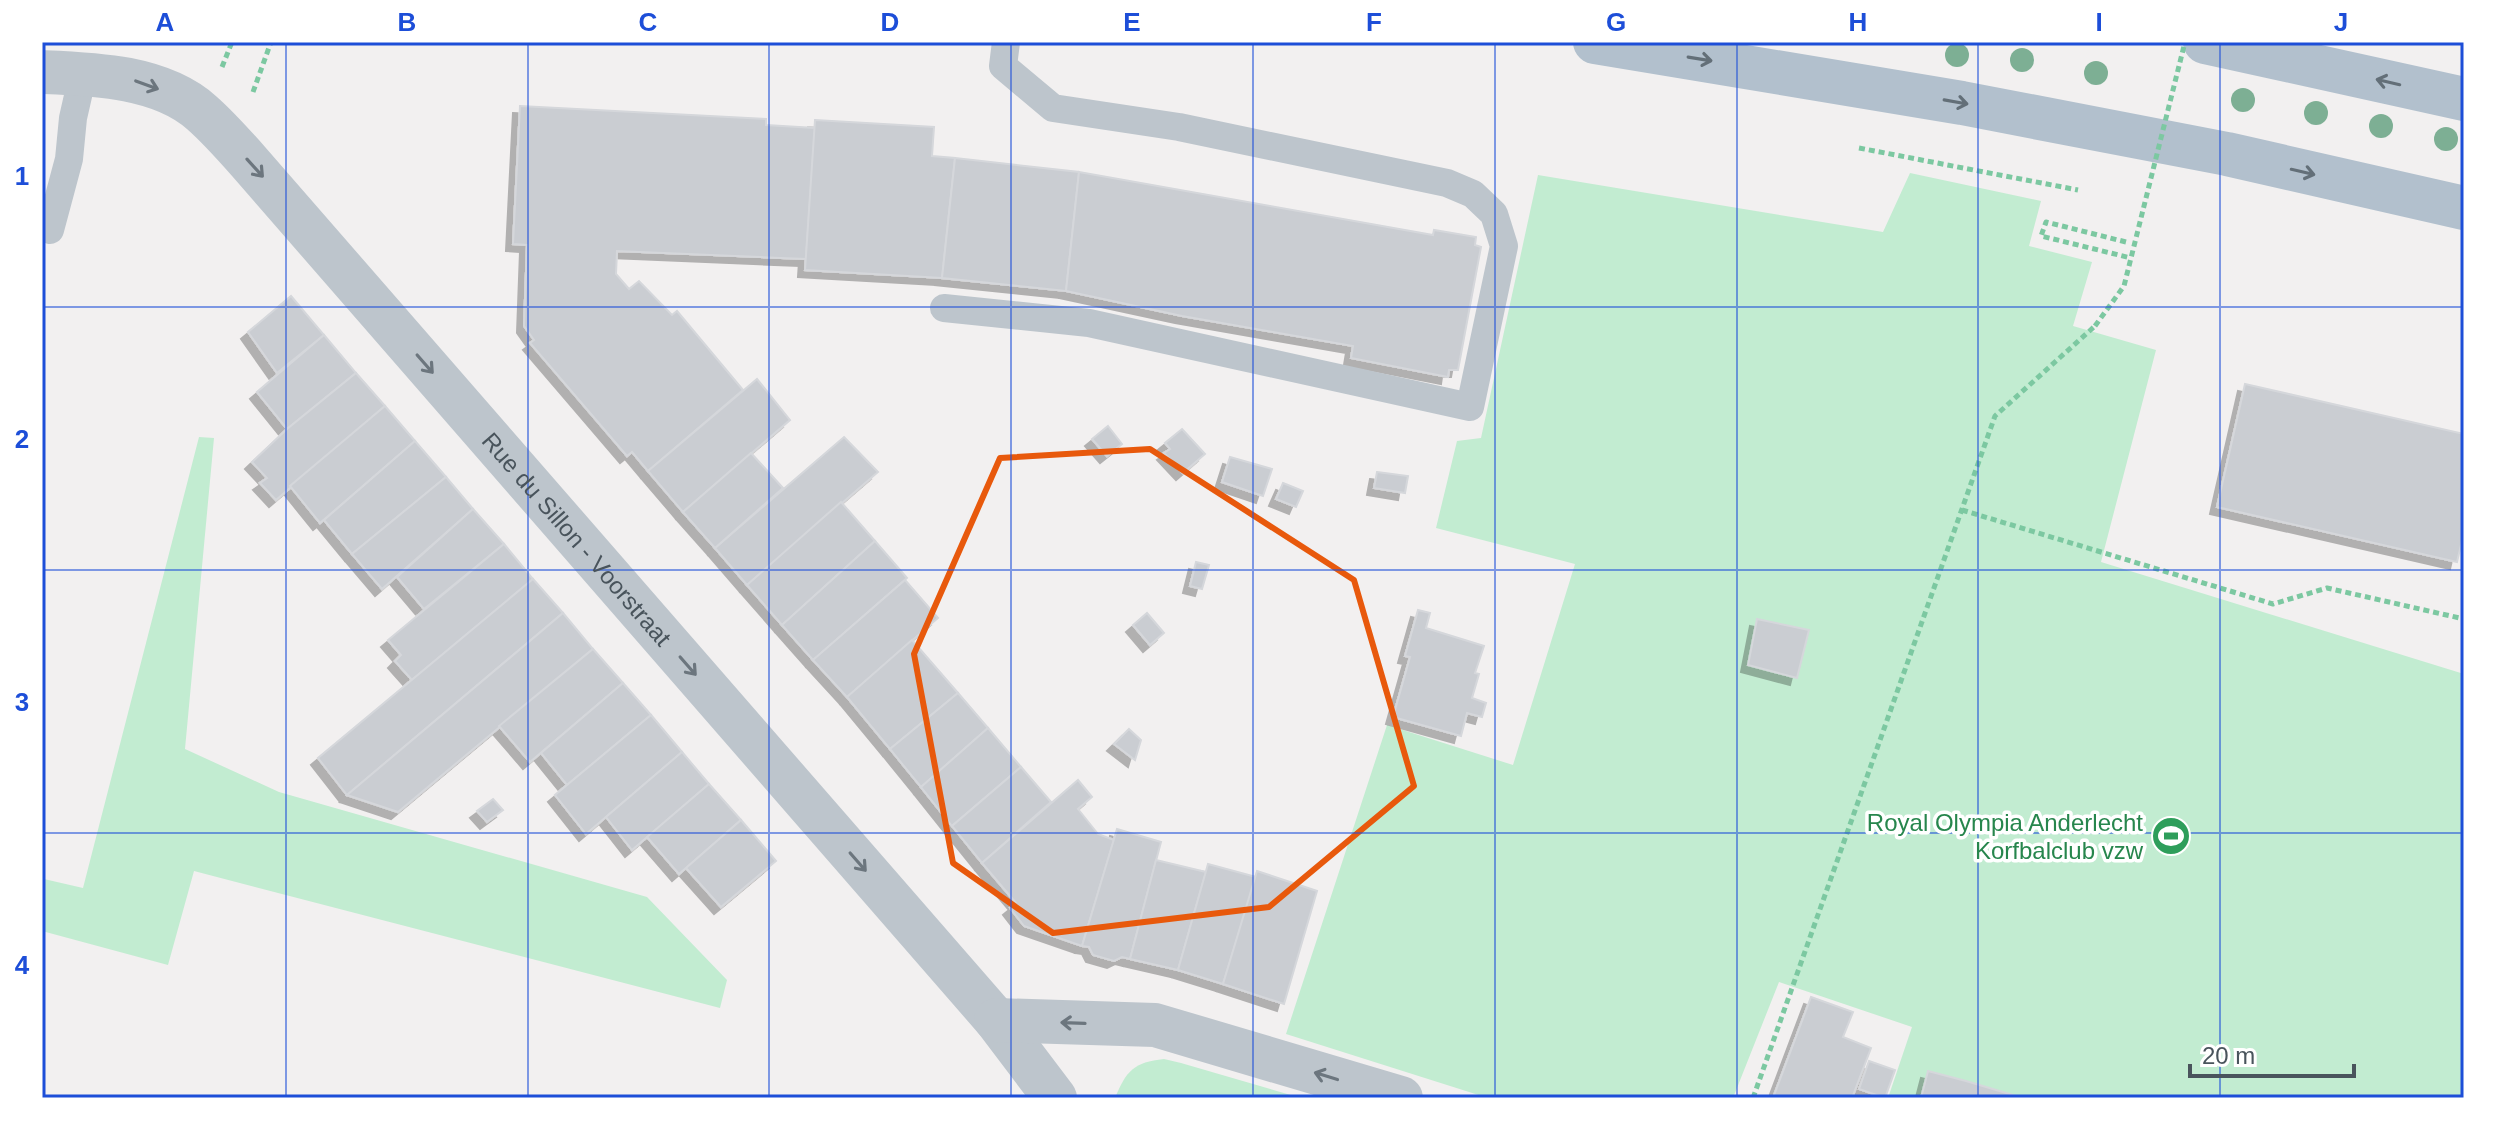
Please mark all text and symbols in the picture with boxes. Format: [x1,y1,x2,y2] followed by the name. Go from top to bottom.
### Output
[156,7,175,37] text: A
[398,7,416,37] text: B
[639,7,658,37] text: C
[881,7,899,37] text: D
[1123,7,1141,37] text: E
[1366,7,1382,37] text: F
[1606,7,1626,37] text: G
[1849,7,1867,37] text: H
[2095,7,2103,37] text: I
[2334,7,2348,37] text: J
[1687,53,1712,68] one-way arrow
[2376,74,2401,89] one-way arrow
[134,79,159,94] one-way arrow
[1943,96,1969,111] one-way arrow
[245,157,263,177] one-way arrow
[15,161,29,191] text: 1
[2289,165,2315,180] one-way arrow
[416,353,434,373] one-way arrow
[15,424,29,454] text: 2
[477,427,677,651] street label: Rue du Sillon - Voorstraat
[678,655,696,675] one-way arrow
[15,687,29,717] text: 3
[1867,809,2144,864] place label: Royal Olympia Anderlecht Korfbalclub vzw
[2150,815,2192,857] sports icon: Royal Olympia Anderlecht Korfbalclub vzw
[849,851,867,872] one-way arrow
[15,950,30,980] text: 4
[1060,1015,1087,1030] one-way arrow
[2190,1028,2354,1078] scale bar
[2202,1042,2255,1069] text: 20 m
[1313,1068,1339,1083] one-way arrow

